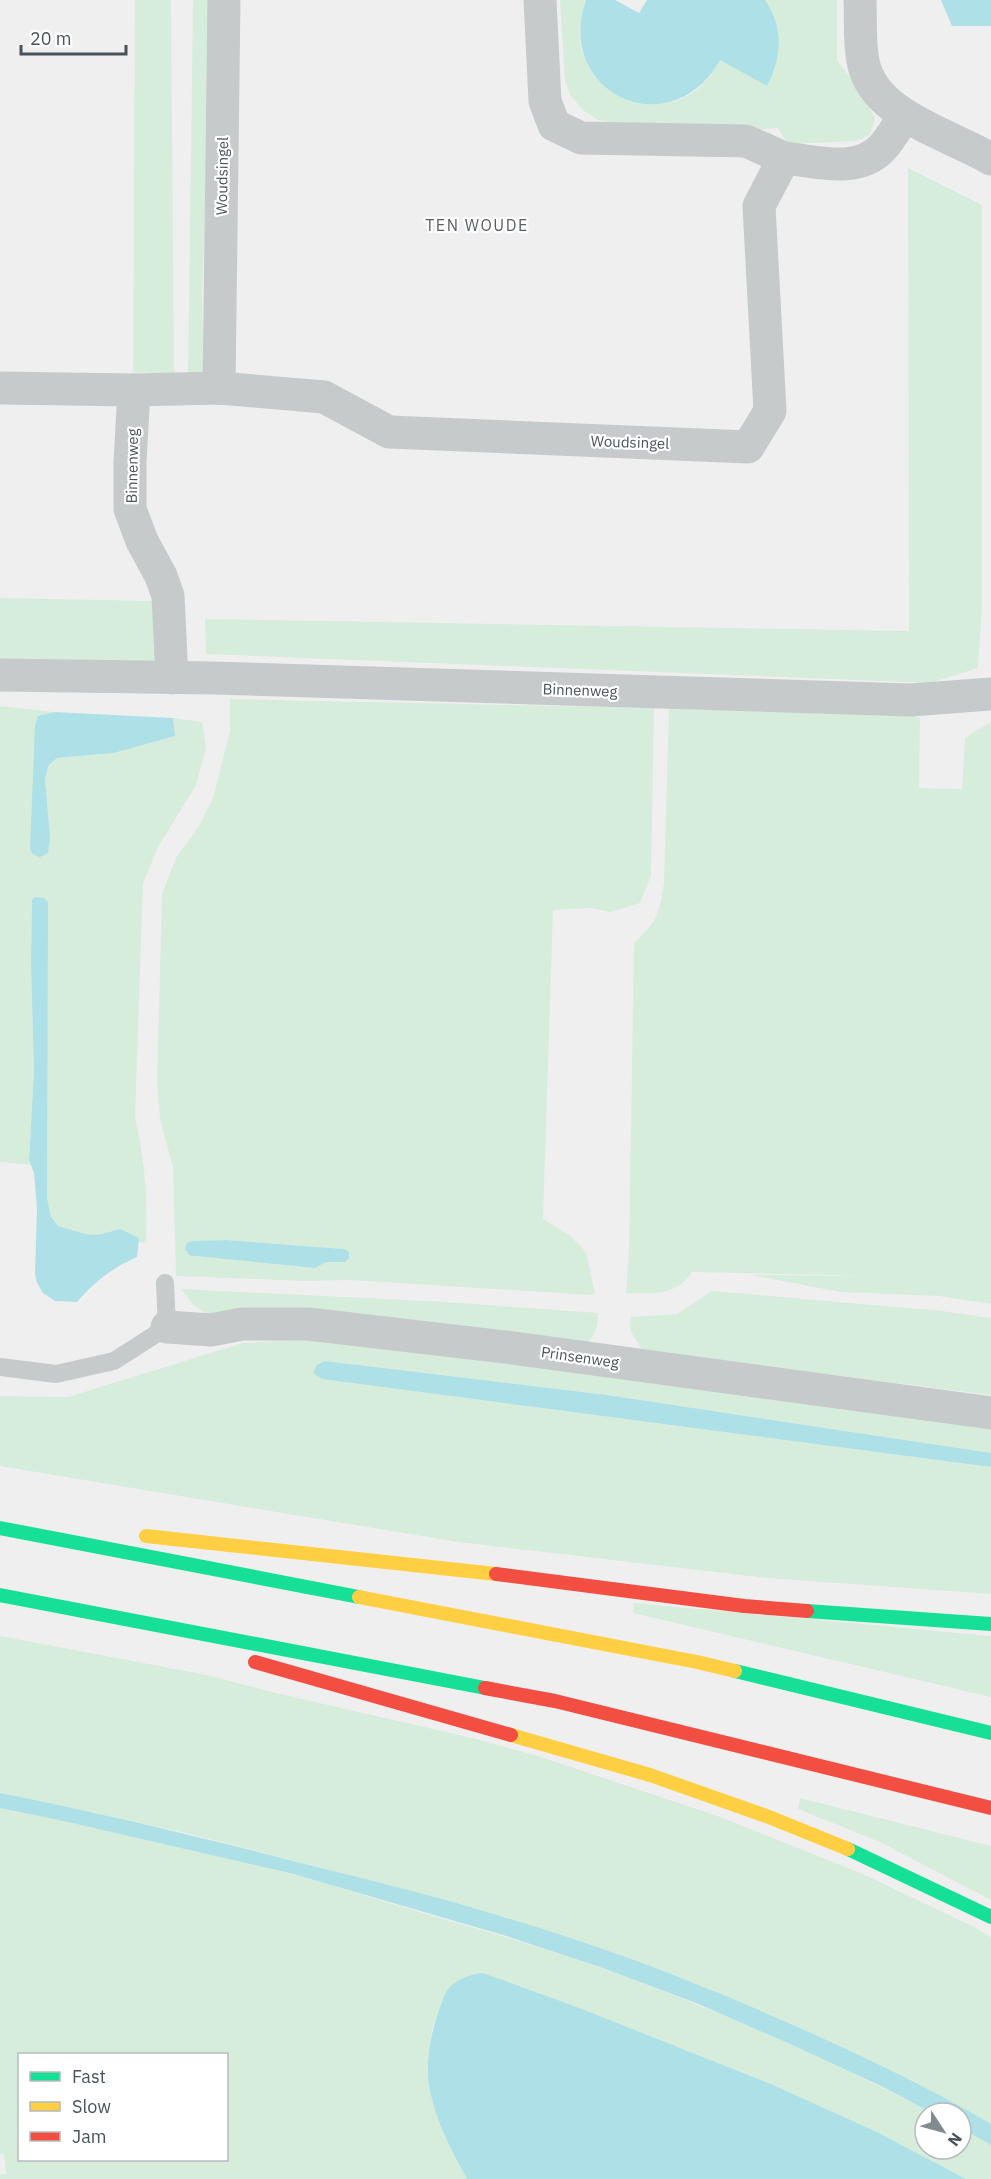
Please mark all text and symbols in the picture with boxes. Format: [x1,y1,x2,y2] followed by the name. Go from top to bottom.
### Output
[21,18,126,56] scale bar
[30,27,72,50] text: 20 m
[212,137,232,215] street label: Woudsingel
[425,215,529,235] district label: TEN WOUDE
[122,428,142,504] street label: Binnenweg
[590,431,670,453] street label: Woudsingel
[542,679,618,701] street label: Binnenweg
[540,1342,620,1372] street label: Prinsenweg
[18,2053,228,2161] legend
[72,2065,106,2088] text: Fast
[72,2095,111,2118] text: Slow
[913,2101,973,2161] north arrow
[72,2125,107,2148] text: Jam
[944,2129,967,2150] text: N

